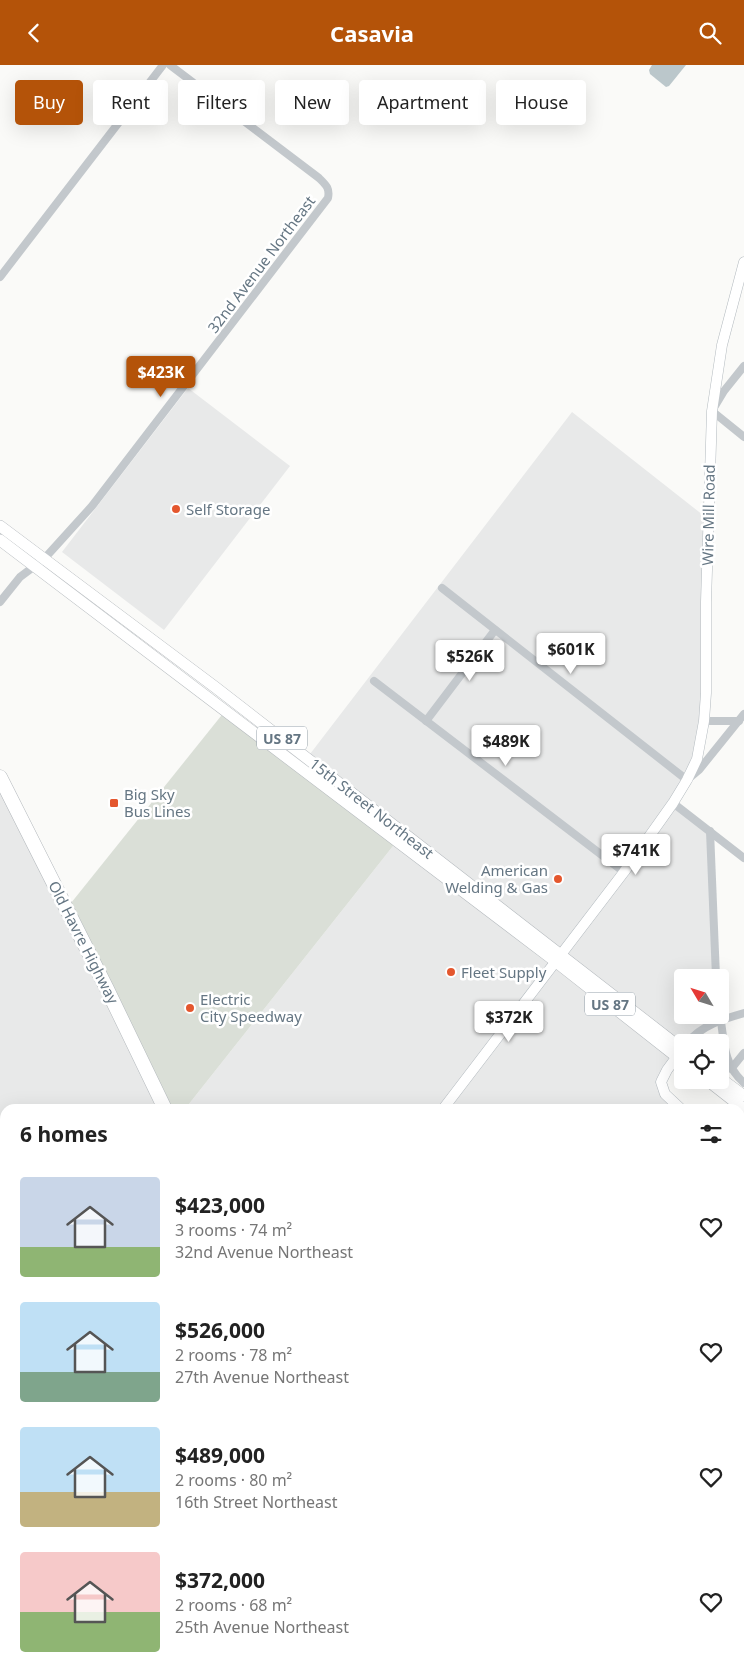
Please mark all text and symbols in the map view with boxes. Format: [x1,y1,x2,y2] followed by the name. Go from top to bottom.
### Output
[330,18,414,48] text: Casavia
[20,19,48,47] icon: back
[696,19,724,47] icon: search
[15,80,83,125] chip: Buy
[93,80,168,125] chip: Rent
[178,80,265,125] chip: Filters
[275,80,349,125] chip: New
[359,80,486,125] chip: Apartment
[496,80,586,125] chip: House
[203,191,320,337] street label: 32nd Avenue Northeast
[126,355,196,398] pin: $423K
[137,361,185,383] text: $423K
[697,464,719,566] street label: Wire Mill Road
[186,499,270,519] place label: Self Storage
[170,503,182,515] marker: Self Storage
[536,633,606,675] pin: $601K
[547,638,595,660] text: $601K
[435,639,505,682] pin: $526K
[446,645,494,667] text: $526K
[471,725,541,767] pin: $489K
[257,726,307,749] road number: US 87
[482,730,530,752] text: $489K
[306,753,439,863] street label: 15th Street Northeast
[124,784,191,821] place label: Big Sky Bus Lines
[108,797,120,809] marker: Big Sky Bus Lines
[601,833,671,876] pin: $741K
[612,839,660,861] text: $741K
[445,860,548,897] place label: American Welding & Gas
[552,873,564,885] marker: American Welding & Gas
[44,877,124,1007] street label: Old Havre Highway
[461,962,547,982] place label: Fleet Supply
[445,966,457,978] marker: Fleet Supply
[674,969,729,1024] north arrow
[674,969,729,1089] map controls
[200,989,302,1026] place label: Electric City Speedway
[585,993,635,1016] road number: US 87
[474,1001,544,1043] pin: $372K
[184,1002,196,1014] marker: Electric City Speedway
[485,1006,533,1028] text: $372K
[674,1034,729,1089] button: locate
[20,1120,108,1148] text: 6 homes
[697,1120,725,1148] icon: filters
[175,1191,265,1219] text: $423,000
[60,1197,120,1257] icon: home
[697,1213,725,1241] icon: heart
[175,1219,292,1241] text: 3 rooms · 74 m²
[175,1241,353,1263] text: 32nd Avenue Northeast
[175,1316,265,1344] text: $526,000
[60,1322,120,1382] icon: home
[697,1338,725,1366] icon: heart
[175,1344,292,1366] text: 2 rooms · 78 m²
[175,1366,349,1388] text: 27th Avenue Northeast
[175,1441,265,1469] text: $489,000
[60,1447,120,1507] icon: home
[697,1463,725,1491] icon: heart
[175,1469,292,1491] text: 2 rooms · 80 m²
[175,1491,338,1513] text: 16th Street Northeast
[175,1566,265,1594] text: $372,000
[60,1572,120,1632] icon: home
[697,1588,725,1616] icon: heart
[175,1594,292,1616] text: 2 rooms · 68 m²
[175,1616,349,1638] text: 25th Avenue Northeast

